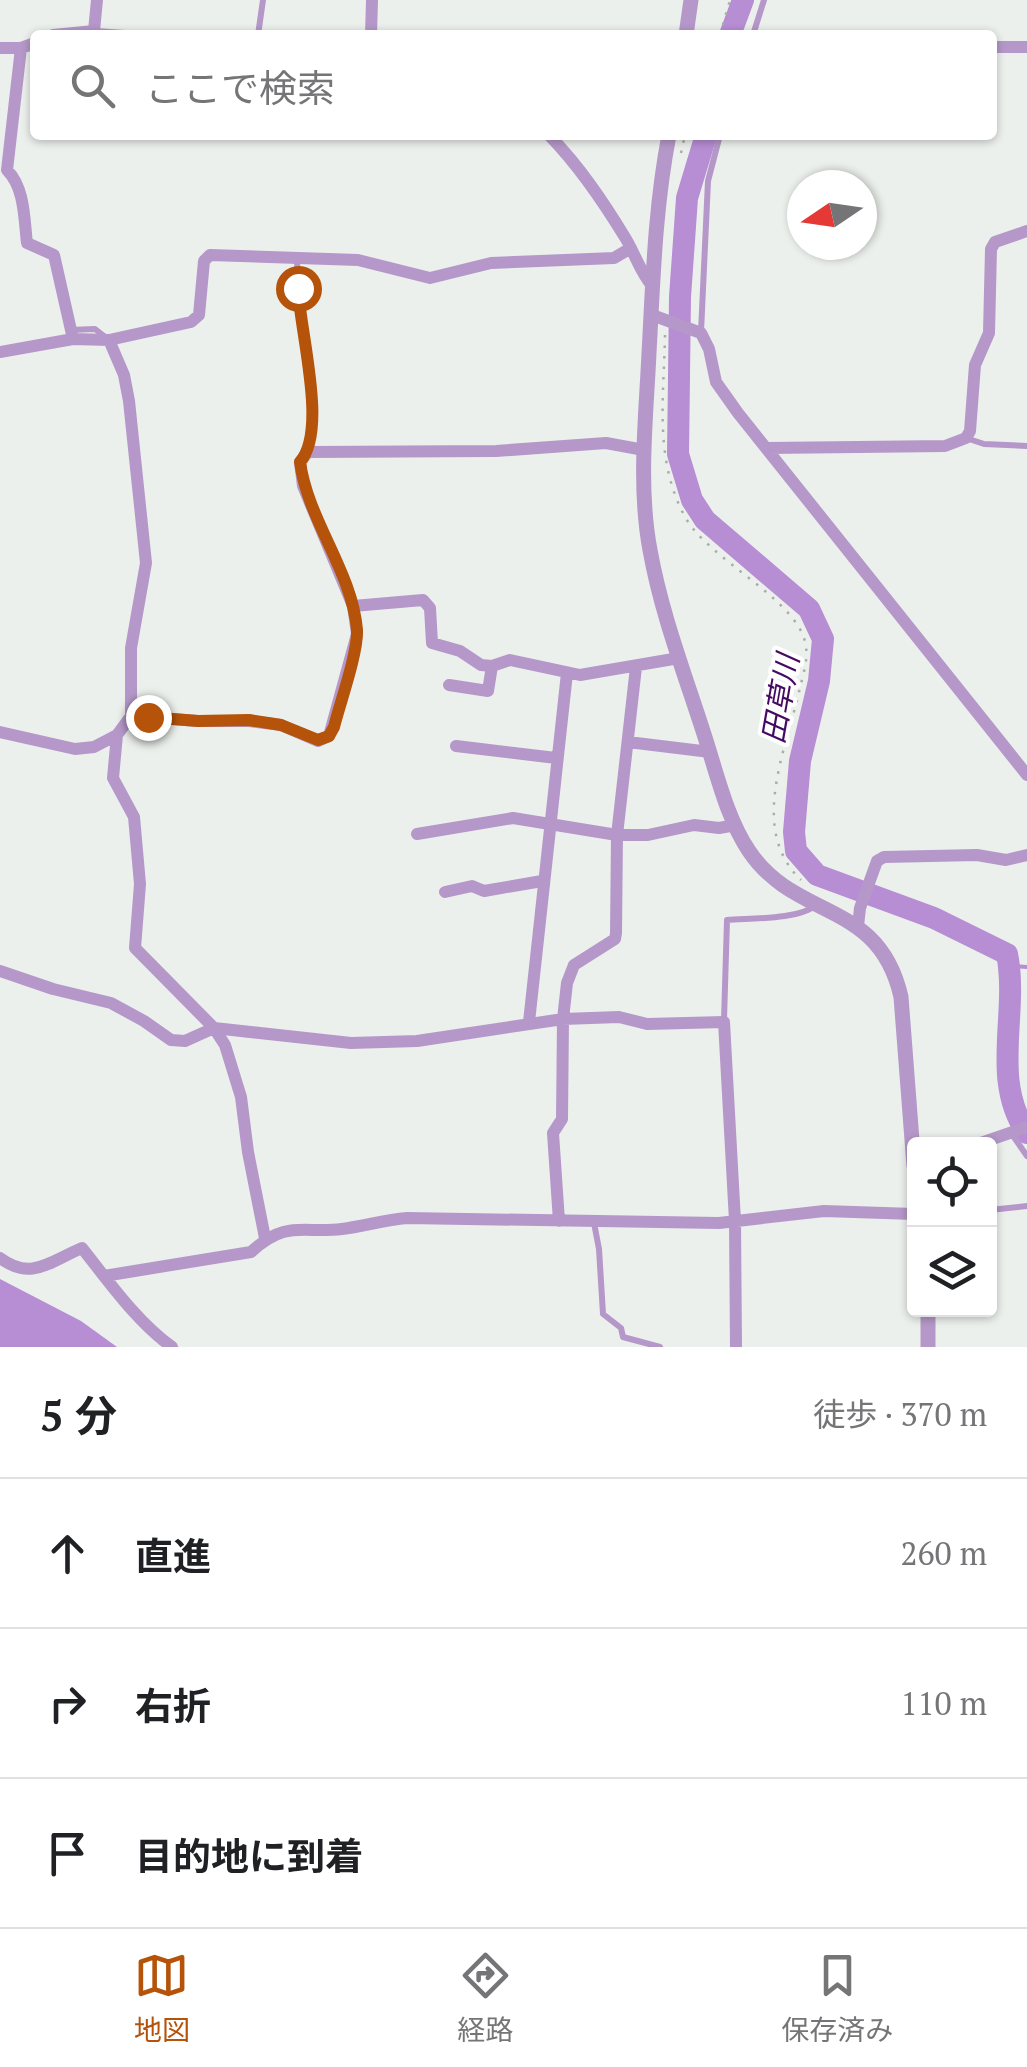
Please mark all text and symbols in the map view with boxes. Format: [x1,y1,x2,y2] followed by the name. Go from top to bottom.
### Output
[30,30,997,140] search box
[65,58,120,113] icon: search
[145,63,335,113] text: ここで検索
[787,170,877,260] north arrow
[276,266,322,312] route start
[753,648,808,747] water label: 田草川
[126,695,172,741] route end
[907,1137,997,1317] map controls
[907,1137,997,1227] button: locate
[907,1227,997,1317] button: layers
[40,1387,117,1443] text: 5 分
[813,1393,987,1435] text: 徒歩 · 370 m
[40,1526,95,1581] icon: ahead
[135,1531,211,1581] text: 直進
[900,1532,987,1574] text: 260 m
[40,1676,95,1731] icon: right
[135,1681,211,1731] text: 右折
[900,1682,987,1724] text: 110 m
[40,1826,95,1881] icon: arrive
[135,1831,363,1881] text: 目的地に到着
[134,1948,190,2048] tab: 地図
[457,1948,513,2048] tab: 経路
[781,1948,893,2048] tab: 保存済み

